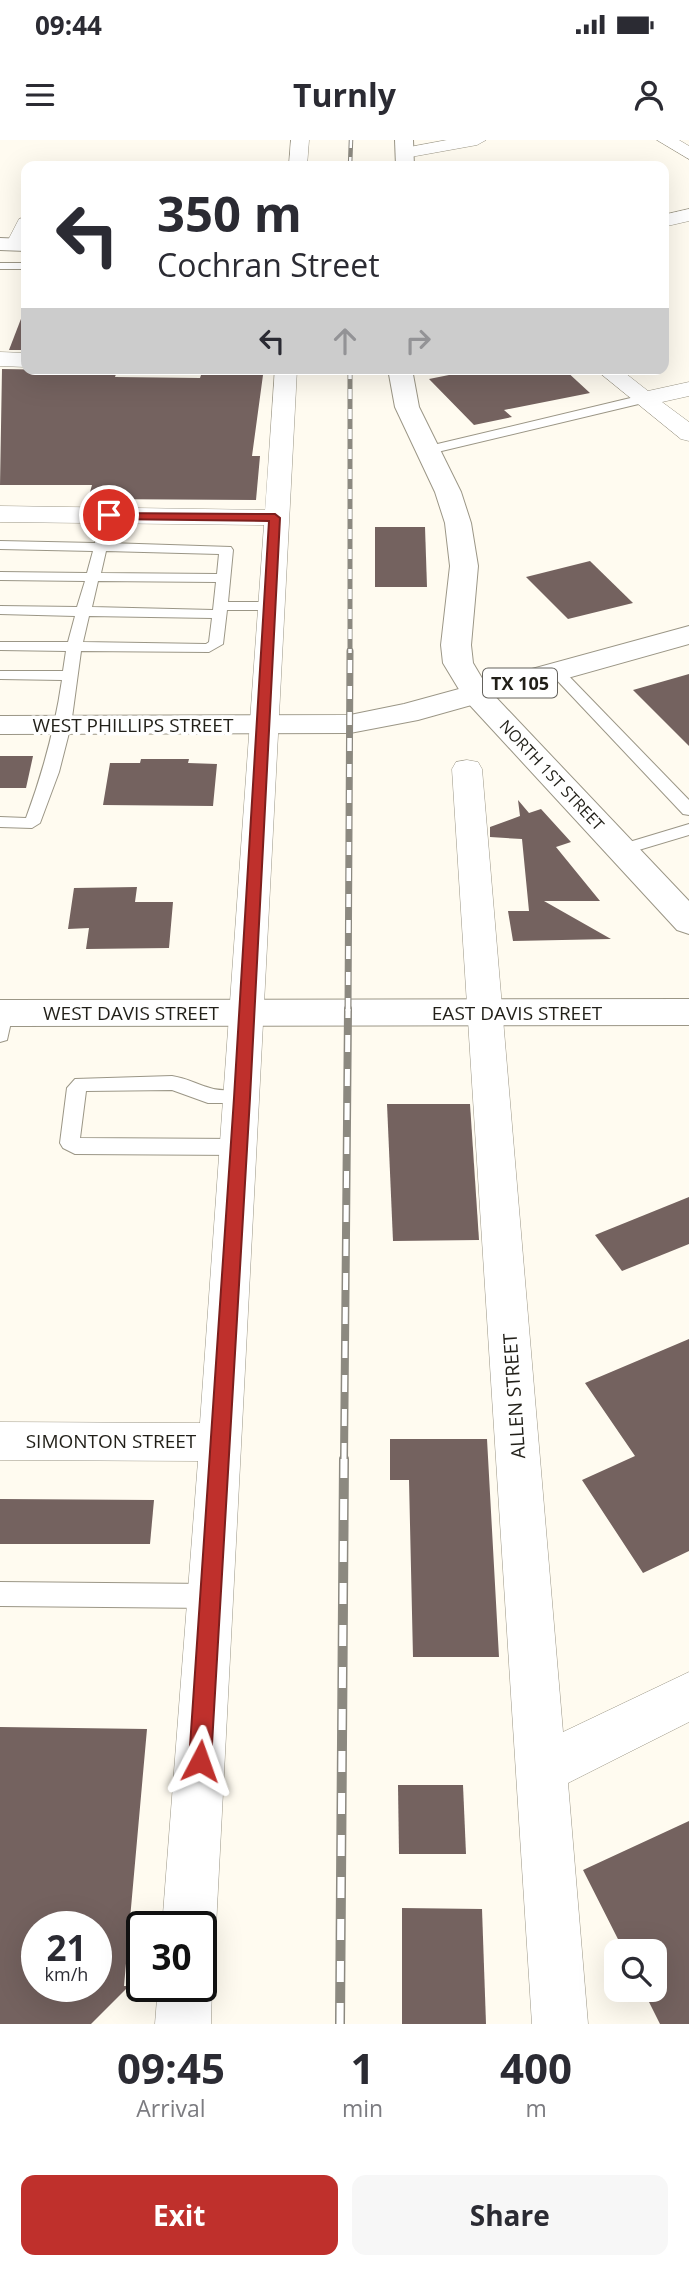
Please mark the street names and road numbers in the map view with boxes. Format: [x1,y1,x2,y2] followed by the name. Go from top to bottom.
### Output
[483,668,557,698] road number: TX 105
[33,712,234,738] street label: WEST PHILLIPS STREET
[495,715,609,835] street label: NORTH 1ST STREET
[43,1000,219,1026] street label: WEST DAVIS STREET
[432,1000,603,1026] street label: EAST DAVIS STREET
[497,1332,531,1460] street label: ALLEN STREET
[26,1428,197,1454] street label: SIMONTON STREET

